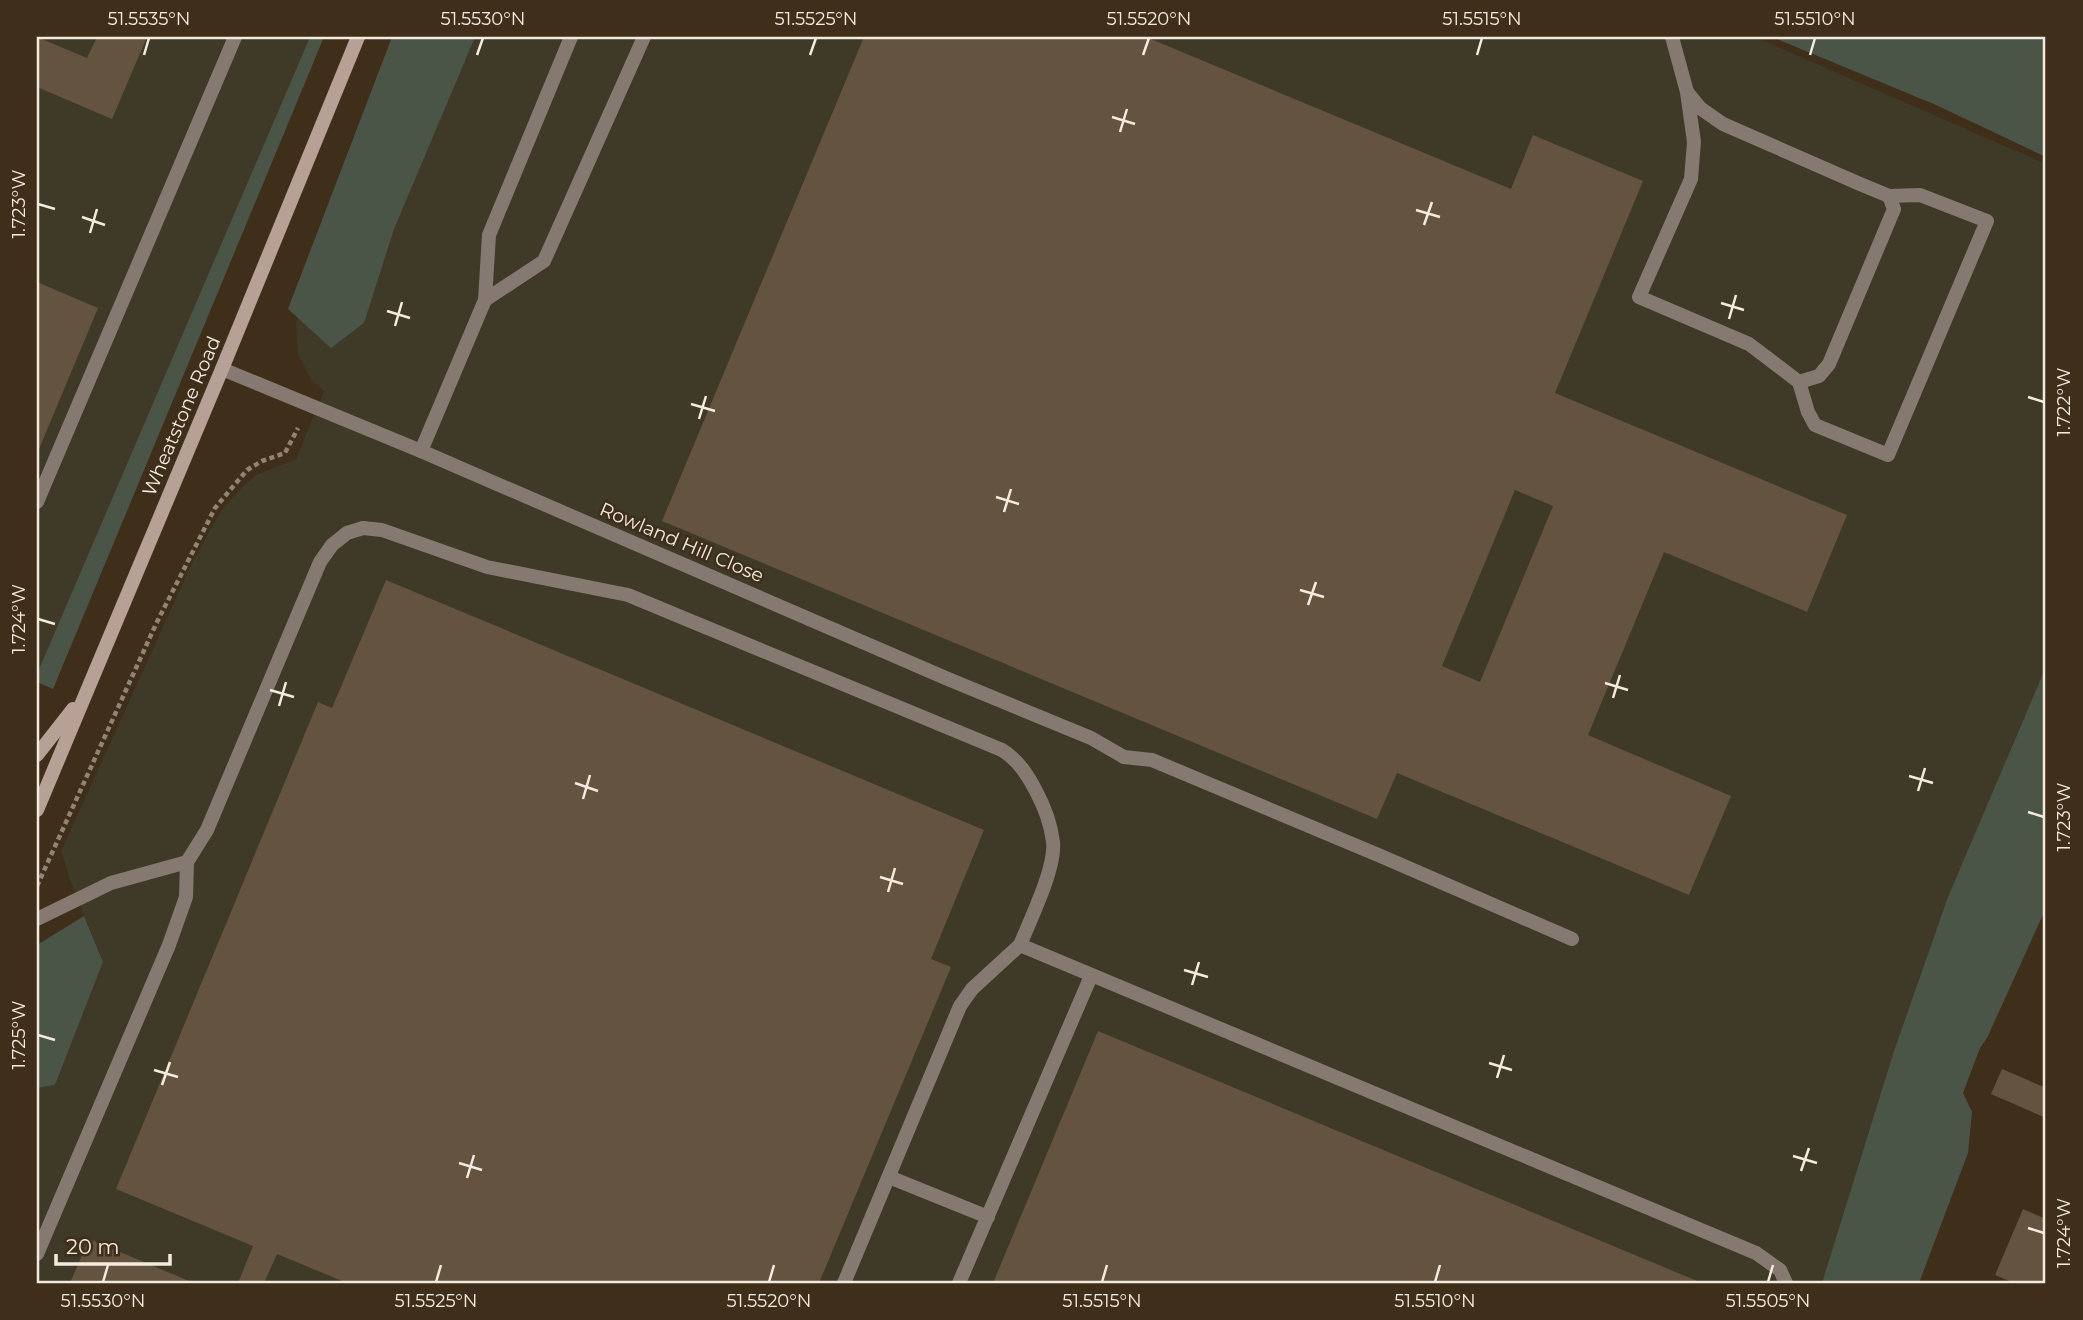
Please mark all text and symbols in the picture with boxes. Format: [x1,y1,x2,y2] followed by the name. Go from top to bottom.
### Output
[108,8,190,30] text: 51.5535°N
[441,8,525,30] text: 51.5530°N
[774,8,858,30] text: 51.5525°N
[1106,8,1192,30] text: 51.5520°N
[1442,8,1522,30] text: 51.5515°N
[1774,8,1856,30] text: 51.5510°N
[8,170,30,238] text: 1.723°W
[137,333,226,500] street label: Wheatstone Road
[2053,367,2075,437] text: 1.722°W
[596,497,767,587] street label: Rowland Hill Close
[8,584,30,654] text: 1.724°W
[2053,783,2075,851] text: 1.723°W
[8,1001,30,1069] text: 1.725°W
[2053,1198,2075,1268] text: 1.724°W
[56,1222,170,1266] scale bar
[66,1234,120,1259] text: 20 m
[61,1290,145,1312] text: 51.5530°N
[394,1290,478,1312] text: 51.5525°N
[726,1290,812,1312] text: 51.5520°N
[1062,1290,1142,1312] text: 51.5515°N
[1394,1290,1476,1312] text: 51.5510°N
[1726,1290,1810,1312] text: 51.5505°N

